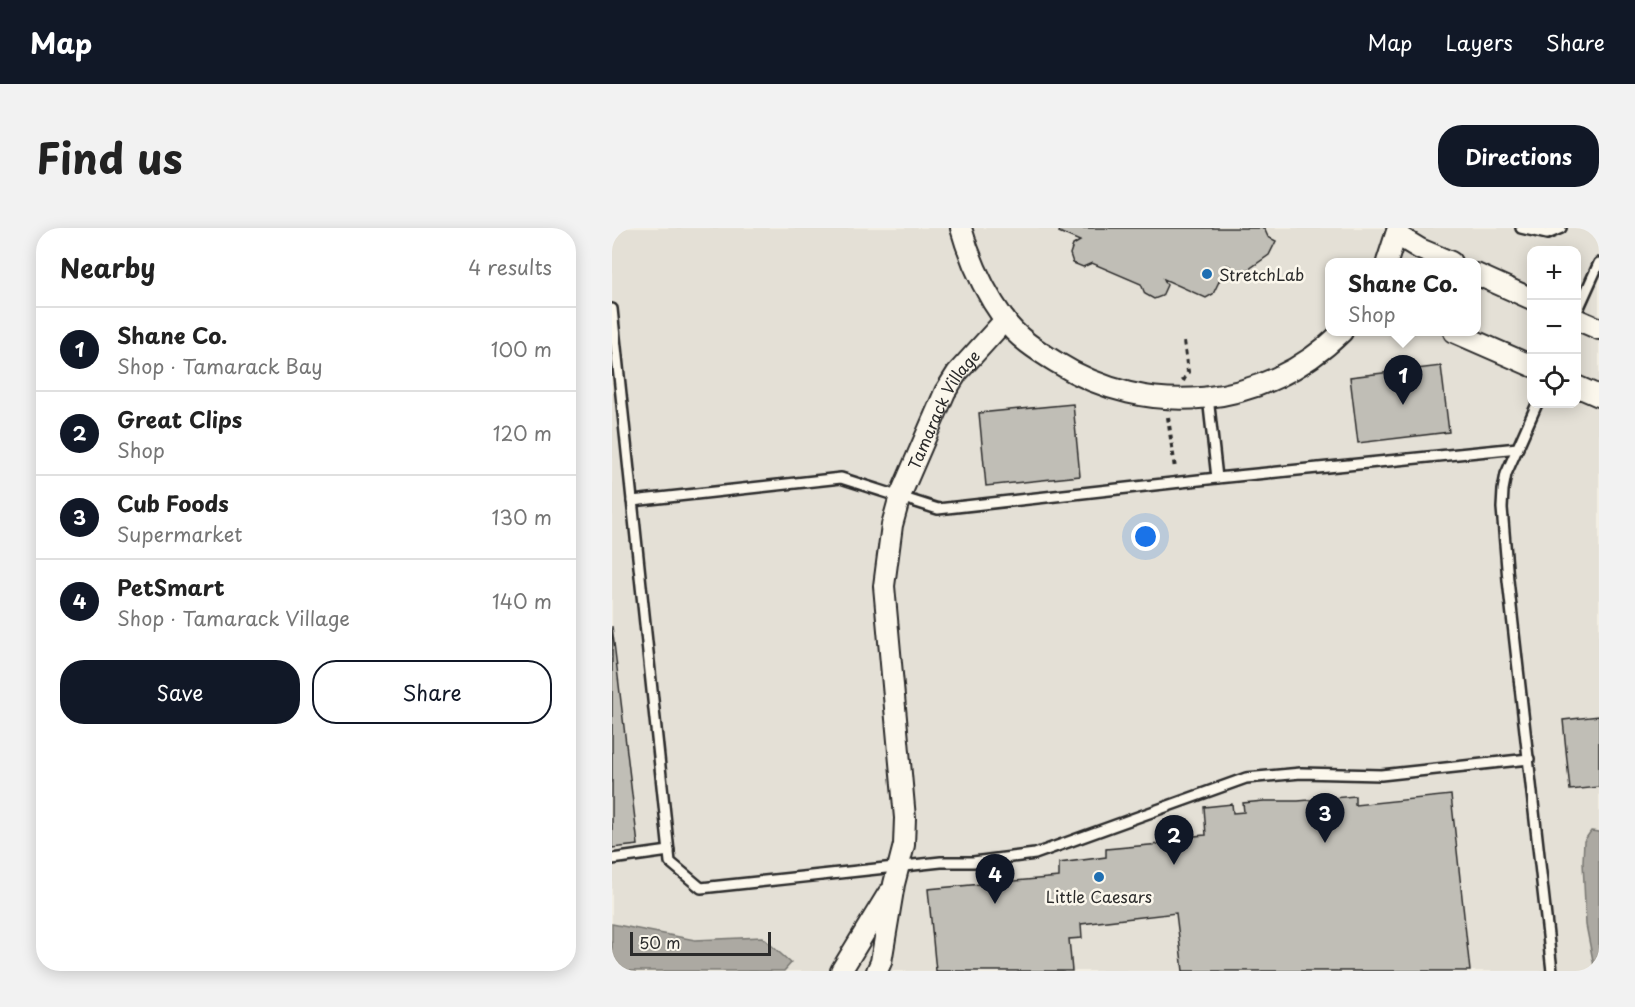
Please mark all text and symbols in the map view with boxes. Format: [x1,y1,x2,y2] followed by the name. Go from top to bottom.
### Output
[30,21,92,64] text: Map
[1368,26,1412,58] text: Map
[1445,26,1513,58] text: Layers
[1546,26,1605,58] text: Share
[36,125,183,188] text: Find us
[1438,125,1599,187] button: Directions
[1527,246,1581,408] map controls
[1527,246,1581,300] button: +
[60,248,155,287] text: Nearby
[468,252,552,282] text: 4 results
[1325,258,1481,336] popup
[1219,262,1304,286] place label: StretchLab
[1348,266,1458,299] text: Shane Co.
[1200,267,1214,281] marker: StretchLab
[1348,299,1396,329] text: Shop
[1527,300,1581,354] button: −
[117,318,227,351] text: Shane Co.
[75,334,84,364] text: 1
[491,334,552,364] text: 100 m
[901,344,985,473] street label: Tamarack Village
[117,351,322,381] text: Shop · Tamarack Bay
[1527,354,1581,408] button: locate
[1384,356,1422,405] pin: 1
[117,402,242,435] text: Great Clips
[72,418,87,448] text: 2
[493,418,552,448] text: 120 m
[117,435,165,465] text: Shop
[117,486,229,519] text: Cub Foods
[73,502,86,532] text: 3
[492,502,552,532] text: 130 m
[117,519,243,549] text: Supermarket
[1131,522,1160,551] your location
[117,570,224,603] text: PetSmart
[73,586,86,616] text: 4
[492,586,552,616] text: 140 m
[117,603,350,633] text: Shop · Tamarack Village
[60,660,300,724] button: Save
[312,660,552,724] button: Share
[1306,794,1344,843] pin: 3
[1154,816,1194,865] pin: 2
[976,854,1015,904] pin: 4
[1092,870,1106,884] marker: Little Caesars
[1046,884,1152,908] place label: Little Caesars
[630,929,771,956] scale bar
[639,930,680,954] text: 50 m

